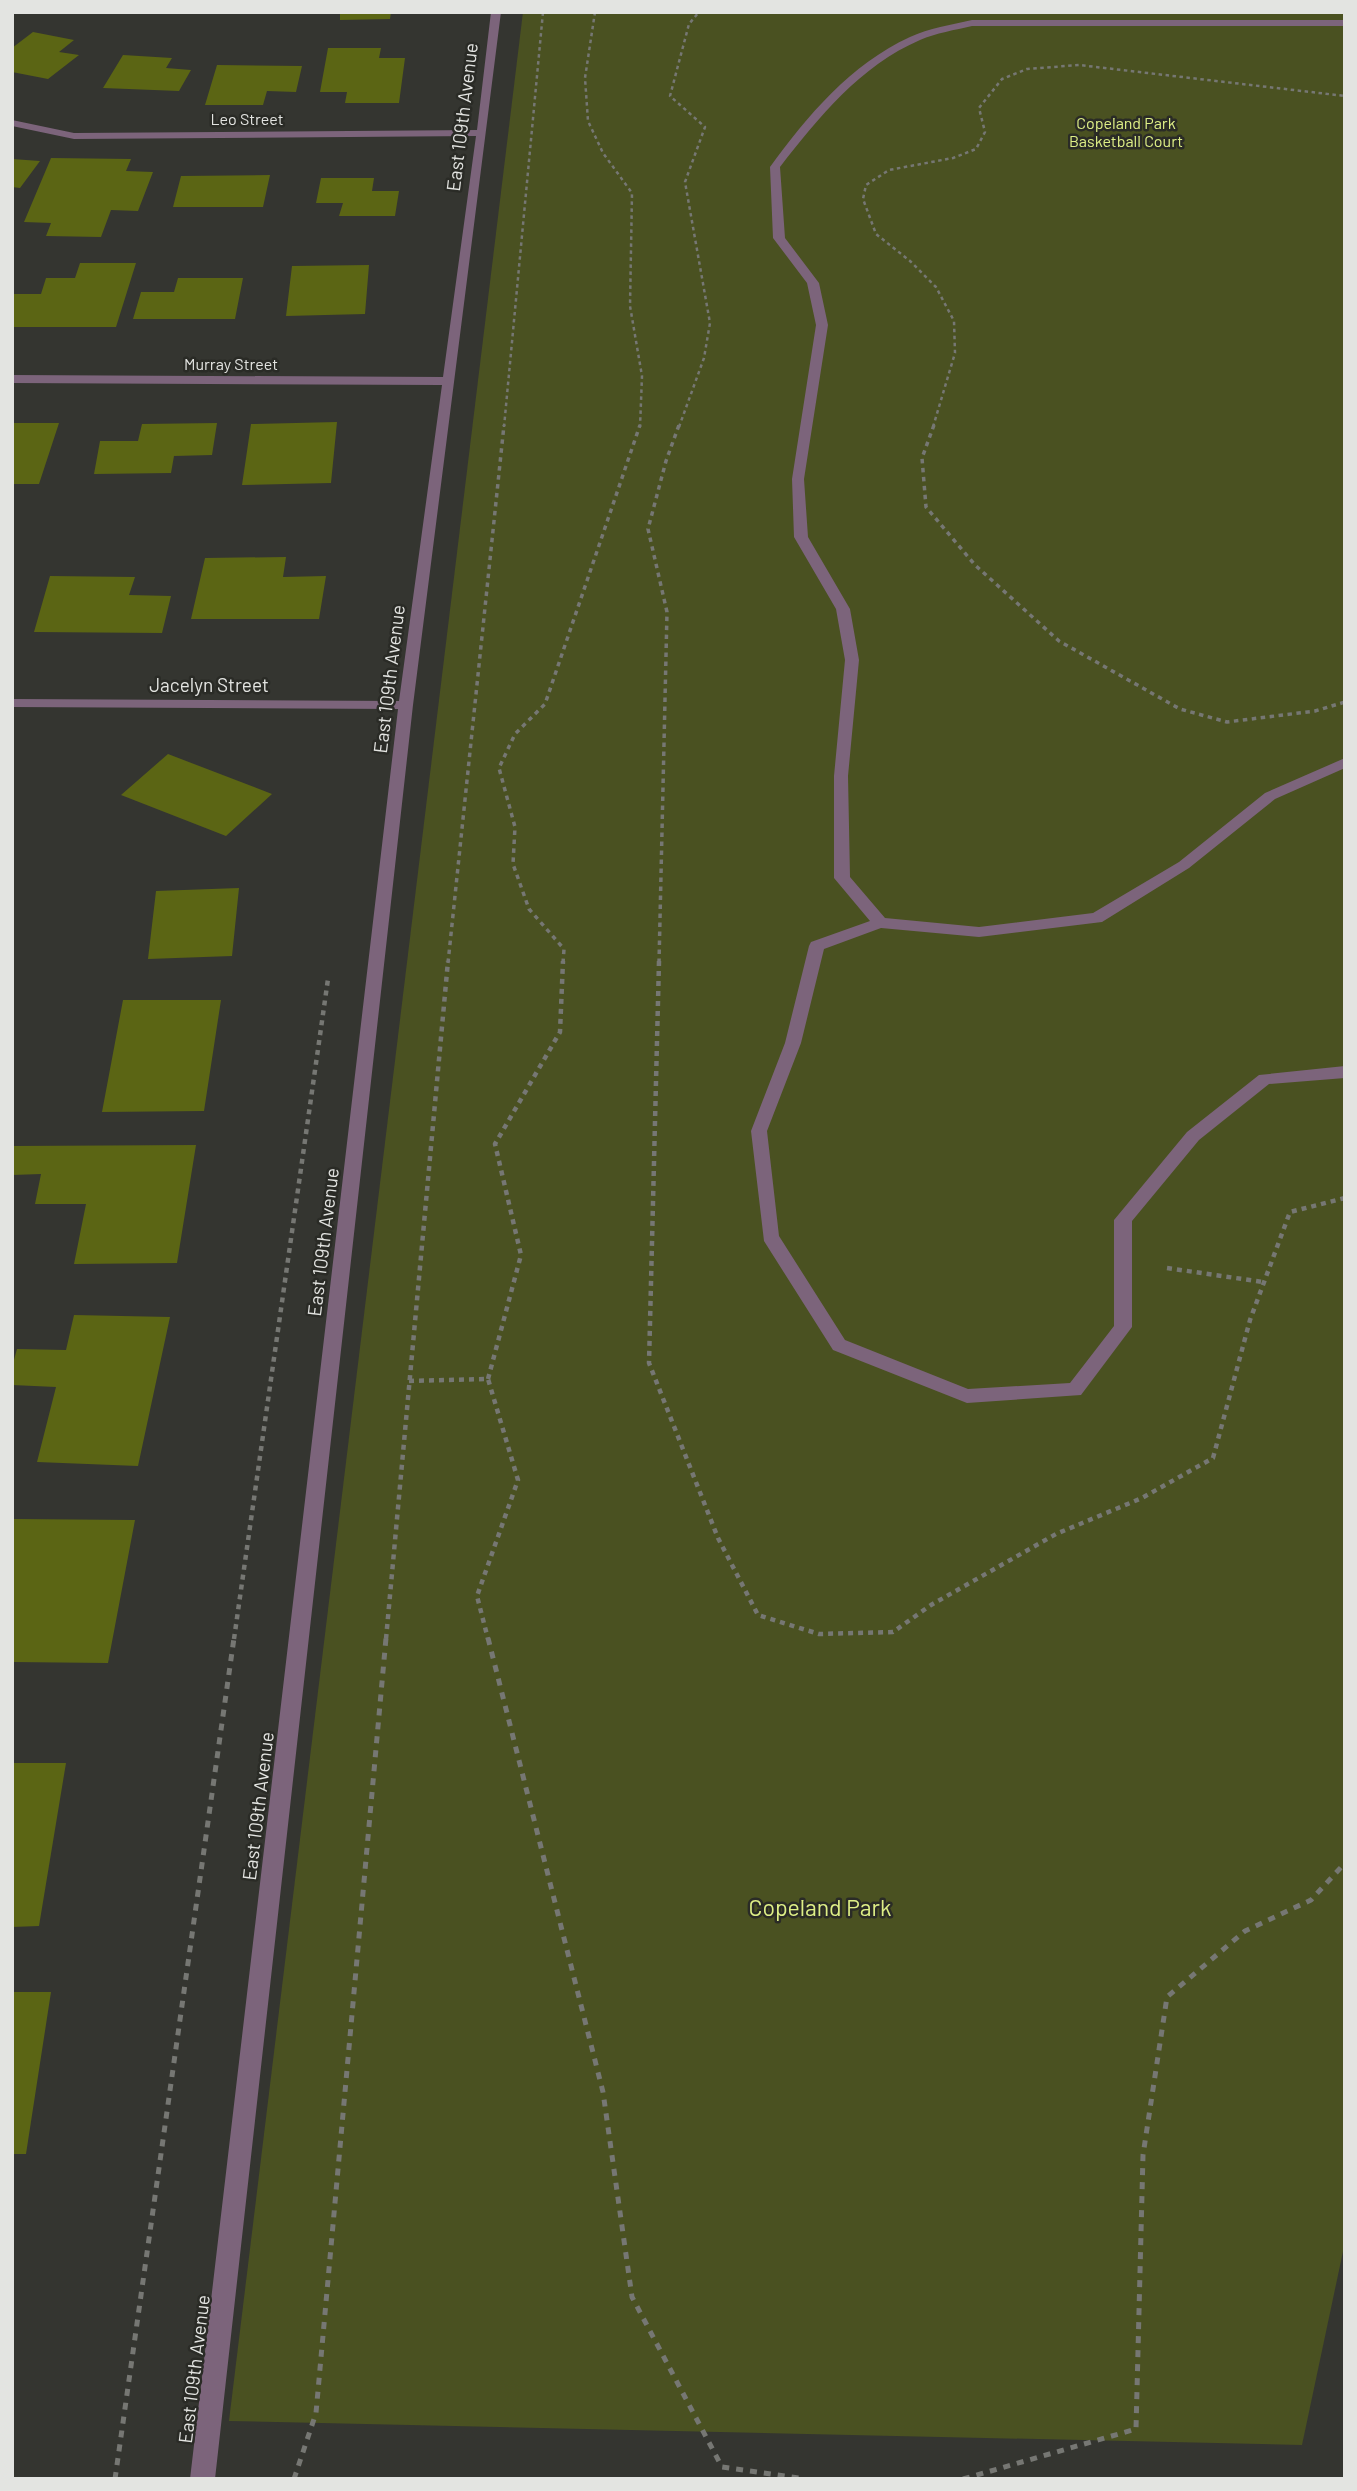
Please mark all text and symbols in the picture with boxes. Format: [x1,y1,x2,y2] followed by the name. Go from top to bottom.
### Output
[441,41,482,193] street label: East 109th Avenue
[210,109,284,128] street label: Leo Street
[1069,113,1183,150] park label: Copeland Park Basketball Court
[184,354,278,373] street label: Murray Street
[368,603,409,755] street label: East 109th Avenue
[149,673,269,696] street label: Jacelyn Street
[302,1166,343,1318] street label: East 109th Avenue
[237,1730,278,1882] street label: East 109th Avenue
[749,1893,891,1921] park label: Copeland Park
[173,2293,214,2445] street label: East 109th Avenue

